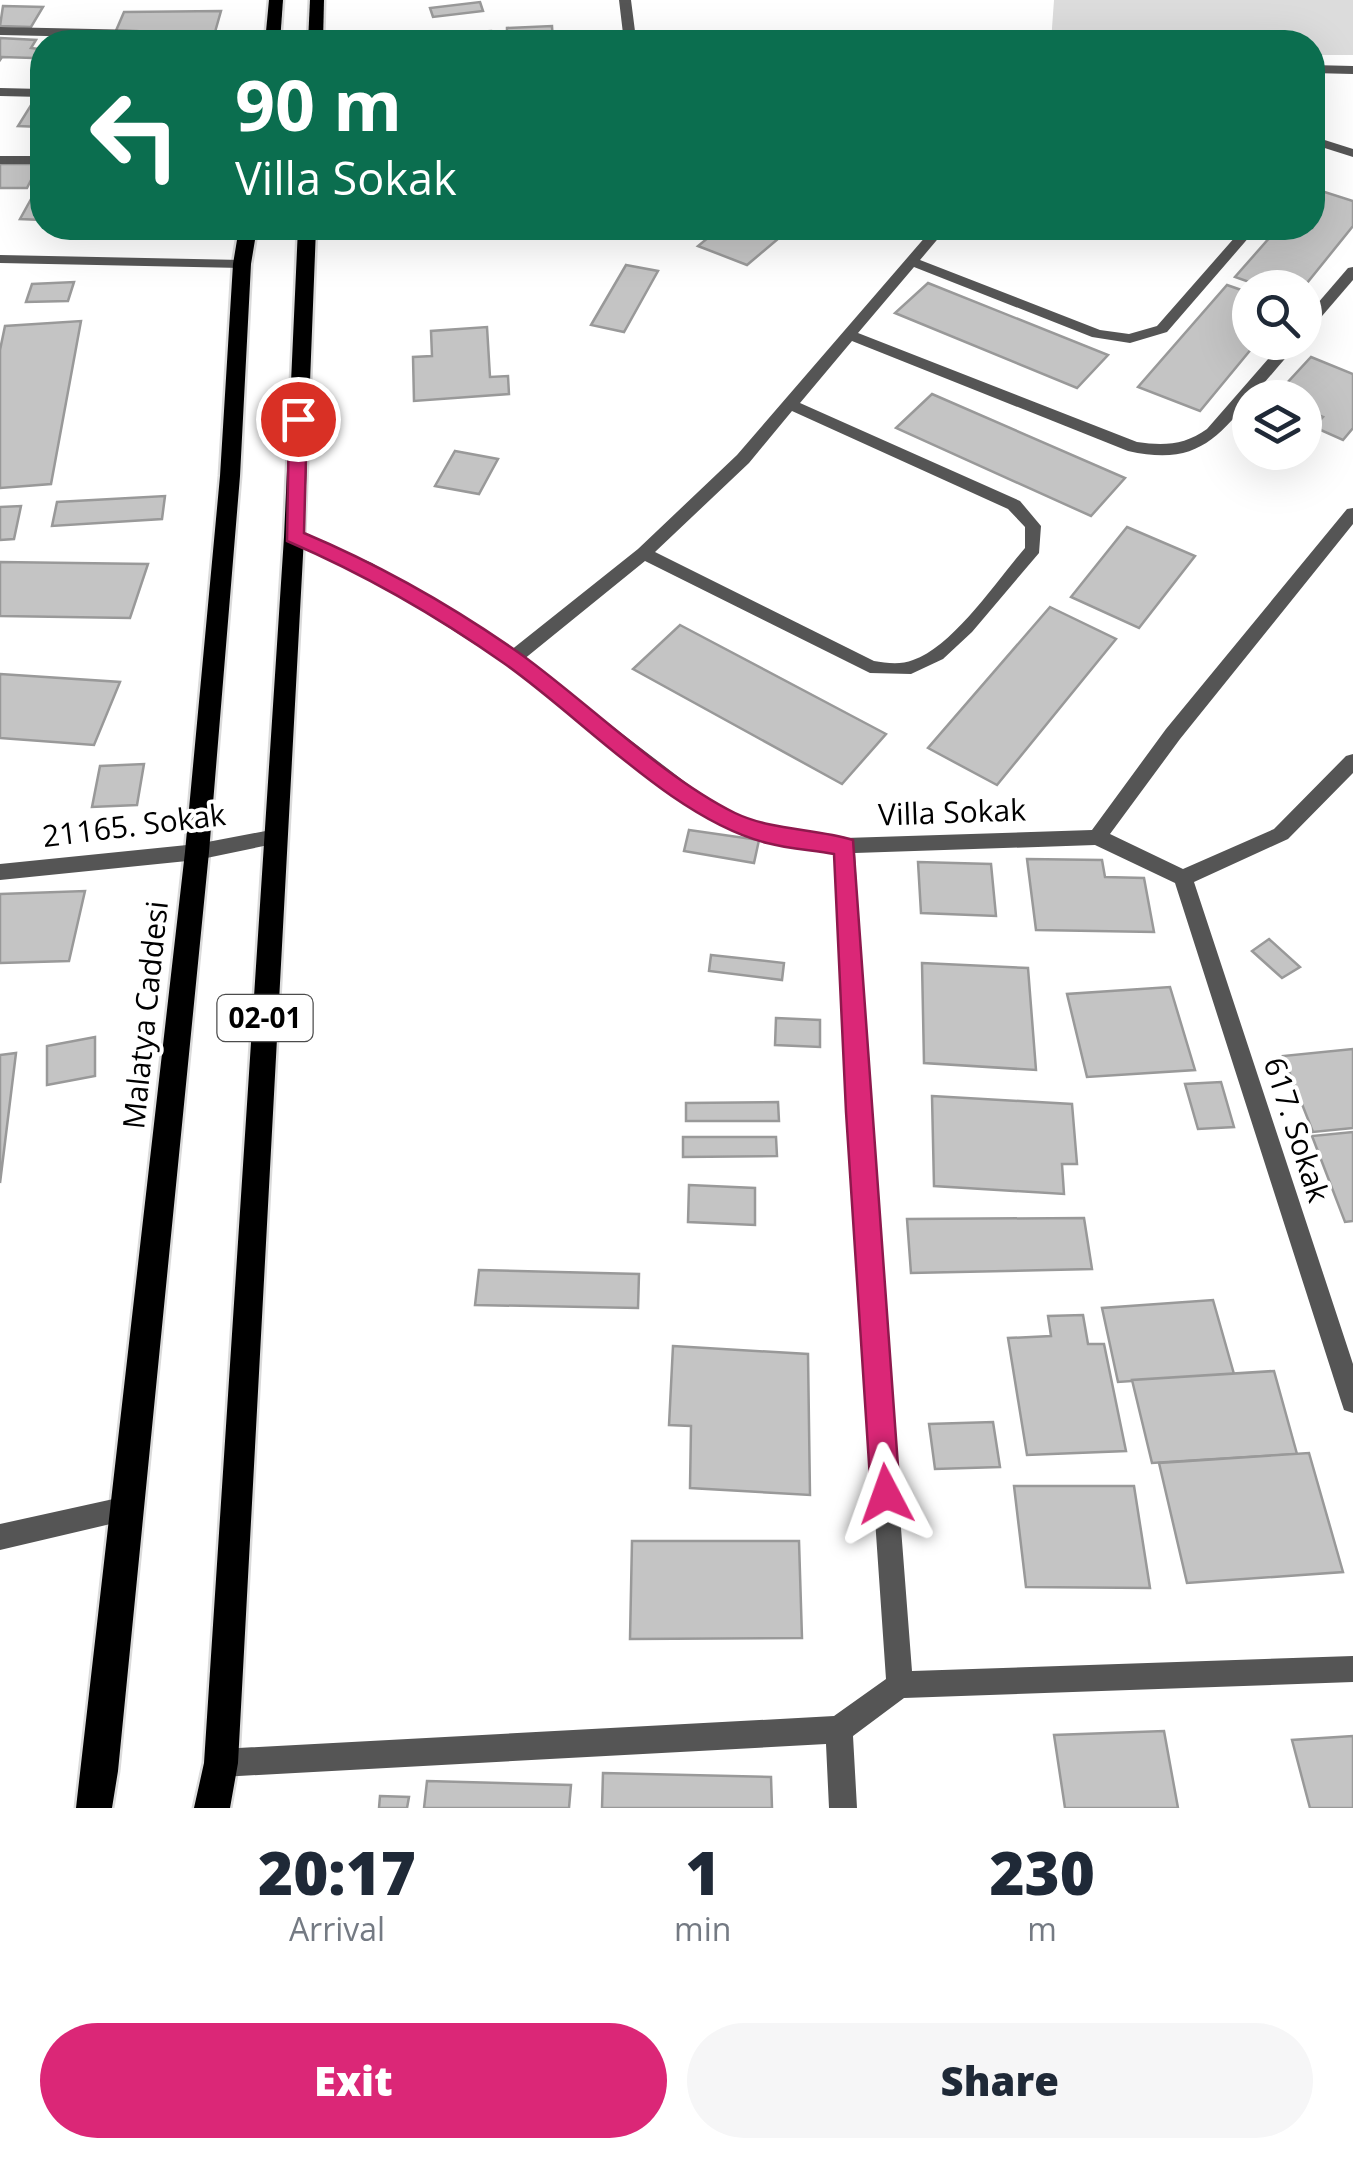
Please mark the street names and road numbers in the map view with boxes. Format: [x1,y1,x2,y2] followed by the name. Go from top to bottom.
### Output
[877,788,1027,835] street label: Villa Sokak
[40,793,228,856] street label: 21165. Sokak
[112,899,177,1131] street label: Malatya Caddesi
[218,995,312,1041] road number: 02-01
[1255,1052,1340,1207] street label: 617. Sokak

